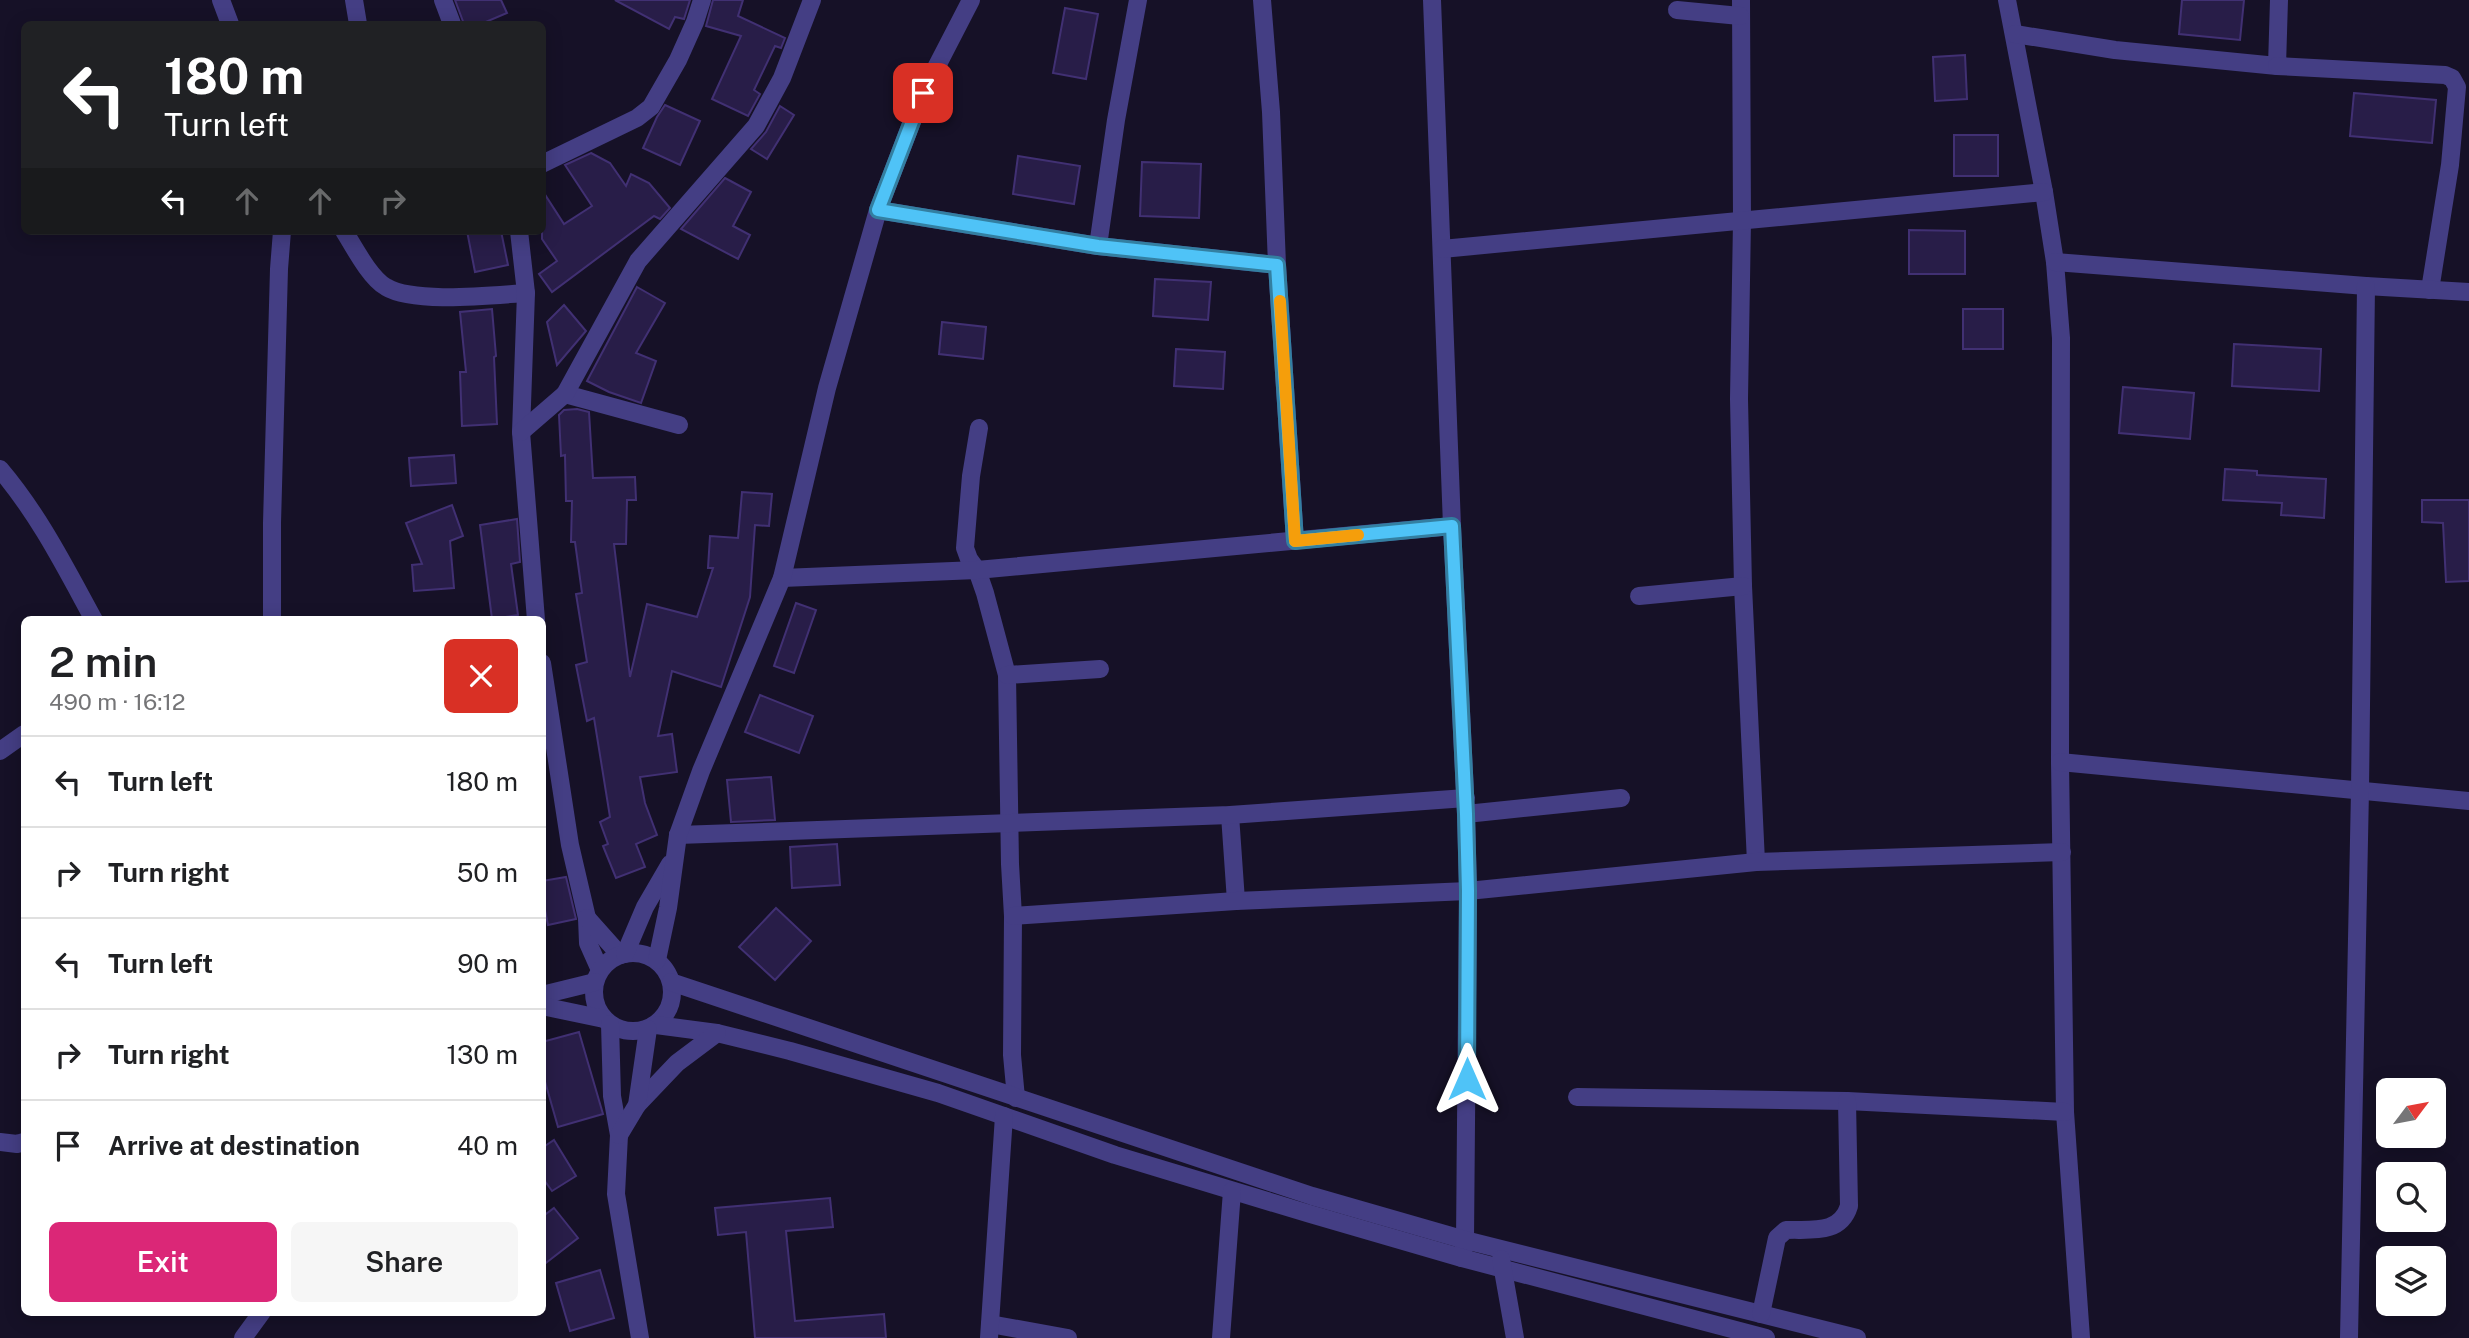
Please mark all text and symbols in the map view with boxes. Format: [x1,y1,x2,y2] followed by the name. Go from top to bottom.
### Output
[164,47,304,105] text: 180 m
[49,49,140,140] icon: left
[893,63,953,123] pin
[904,74,942,112] icon: arrive
[164,106,289,143] text: Turn left
[155,182,193,220] icon: left
[228,182,266,220] icon: ahead
[301,182,339,220] icon: ahead
[374,182,412,220] icon: right
[49,637,157,686] text: 2 min
[444,639,518,713] button: close
[49,688,185,715] text: 490 m · 16:12
[49,763,87,801] icon: left
[108,766,213,797] text: Turn left
[446,766,518,797] text: 180 m
[49,854,87,892] icon: right
[108,857,230,888] text: Turn right
[457,857,518,888] text: 50 m
[49,945,87,983] icon: left
[108,948,213,979] text: Turn left
[457,948,518,979] text: 90 m
[49,1036,87,1074] icon: right
[108,1039,230,1070] text: Turn right
[446,1039,518,1070] text: 130 m
[1430,1042,1504,1116] position arrow
[2376,1078,2446,1148] north arrow
[2376,1078,2446,1316] map controls
[49,1127,87,1165] icon: arrive
[108,1130,360,1161] text: Arrive at destination
[457,1130,518,1161] text: 40 m
[2376,1162,2446,1232] button: search
[49,1222,277,1302] button: Exit
[291,1222,518,1302] button: Share
[2376,1246,2446,1316] button: layers

